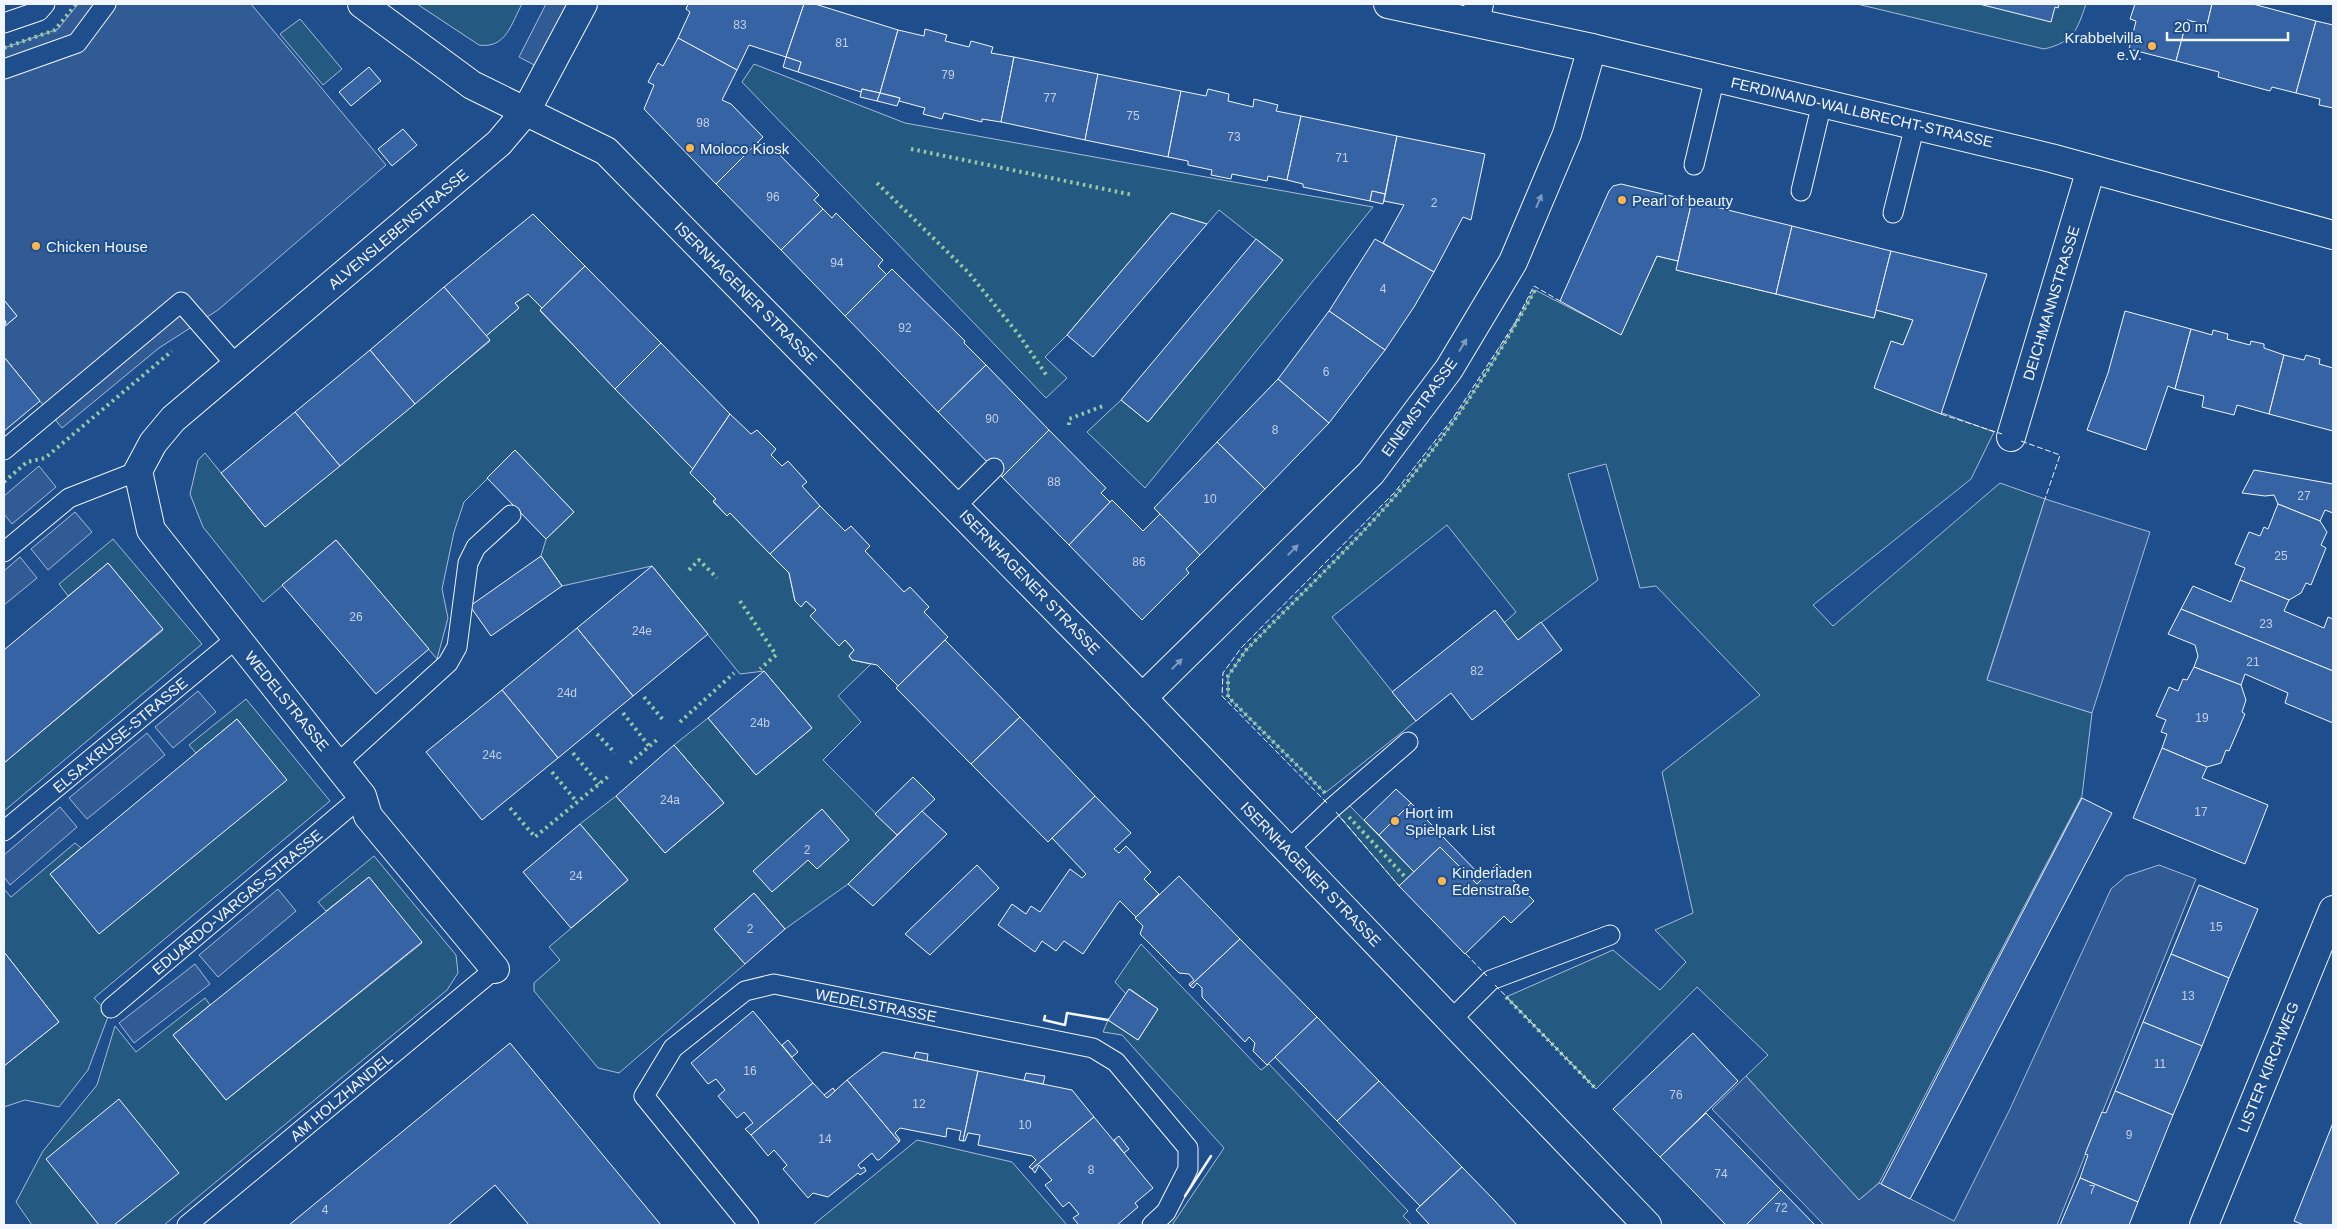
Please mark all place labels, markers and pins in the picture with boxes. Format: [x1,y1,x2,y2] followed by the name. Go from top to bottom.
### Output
[2064,29,2143,63] place label: Krabbelvilla e.V.
[2146,40,2158,52] marker: Krabbelvilla e.V.
[700,140,790,157] place label: Moloco Kiosk
[684,142,696,154] marker: Moloco Kiosk
[1632,192,1733,209] place label: Pearl of beauty
[1616,194,1628,206] marker: Pearl of beauty
[46,238,148,255] place label: Chicken House
[30,240,42,252] marker: Chicken House
[1405,804,1496,838] place label: Hort im Spielpark List
[1389,815,1401,827] marker: Hort im Spielpark List
[1452,864,1532,898] place label: Kinderladen Edenstraße
[1436,875,1448,887] marker: Kinderladen Edenstraße

